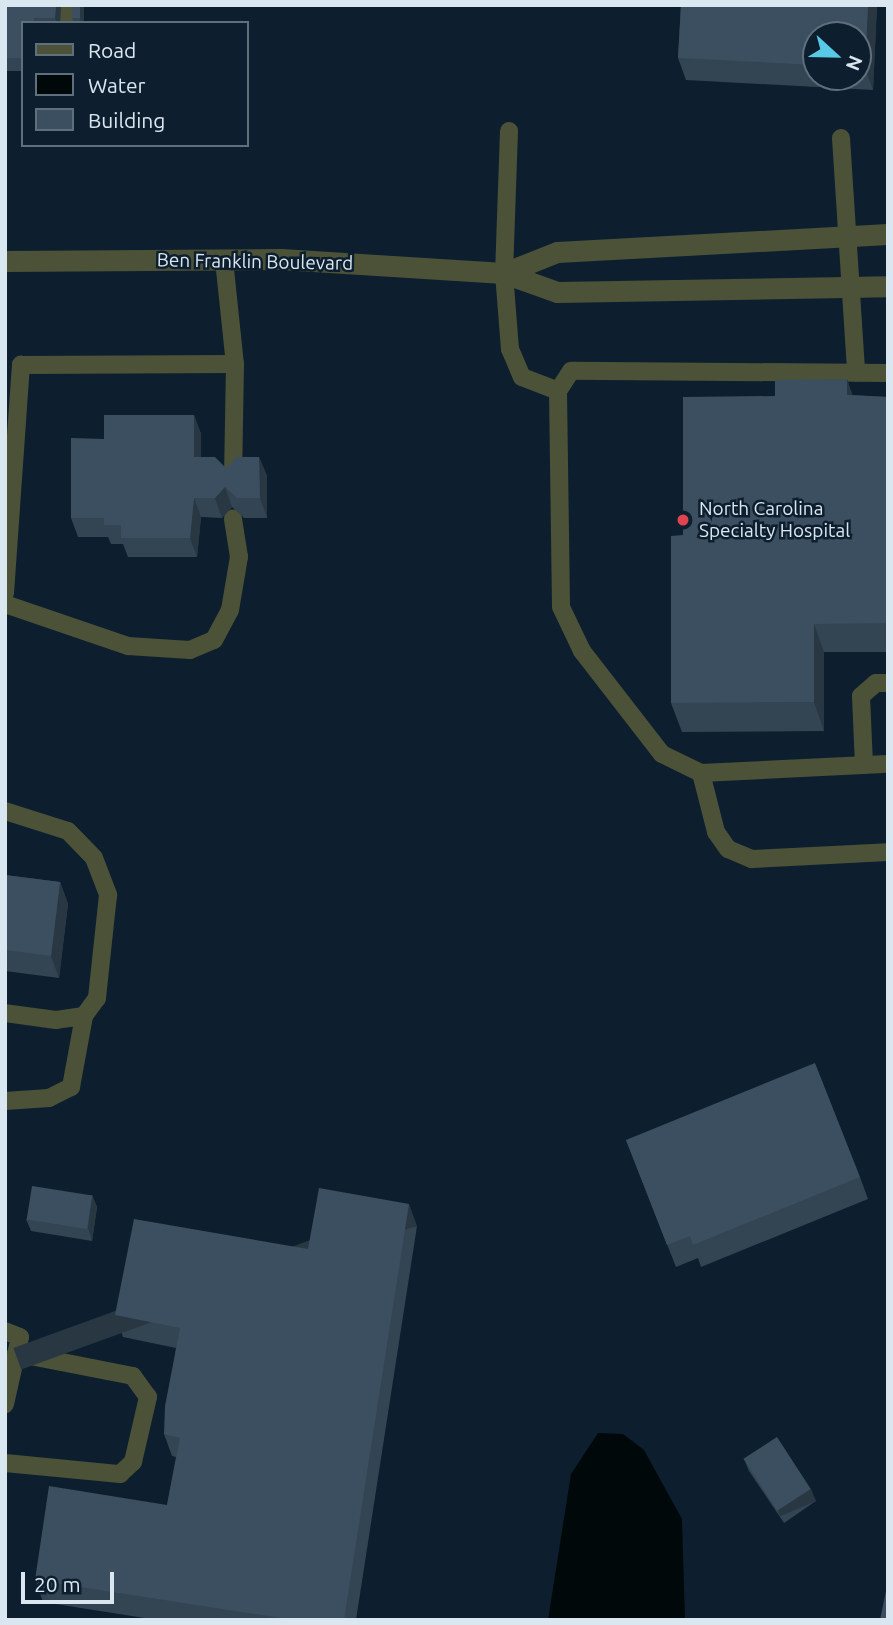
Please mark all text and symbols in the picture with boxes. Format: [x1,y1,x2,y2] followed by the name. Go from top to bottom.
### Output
[21,21,248,147] legend
[802,21,872,91] north arrow
[88,38,136,62] text: Road
[842,52,867,74] text: N
[88,73,146,97] text: Water
[88,108,165,132] text: Building
[157,249,353,275] street label: Ben Franklin Boulevard
[699,498,850,542] place label: North Carolina Specialty Hospital
[673,510,693,530] marker: North Carolina Specialty Hospital
[24,1558,117,1602] scale bar
[34,1572,81,1596] text: 20 m

